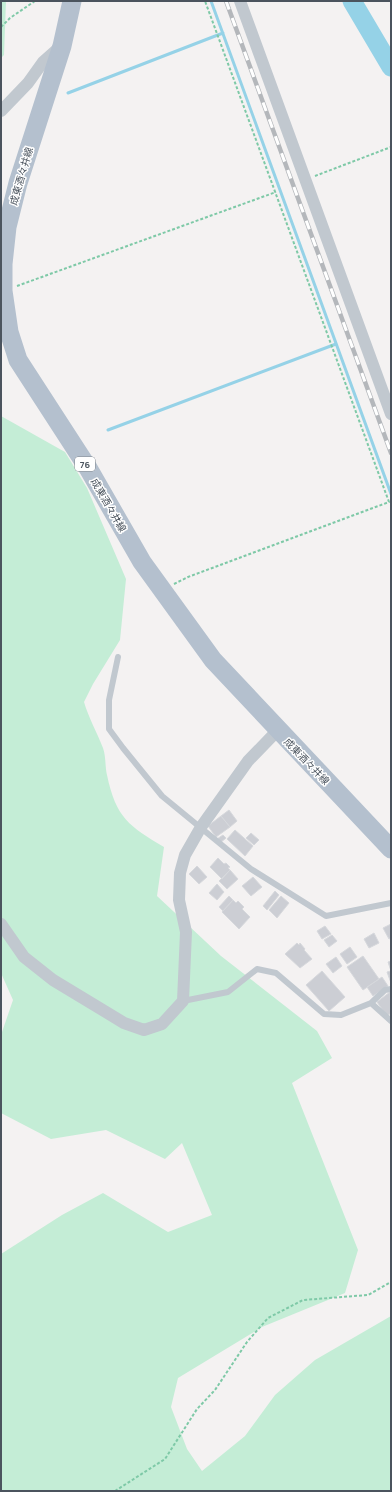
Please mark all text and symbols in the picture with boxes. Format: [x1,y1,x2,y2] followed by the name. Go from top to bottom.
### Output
[6,145,36,207] street label: 成東酒々井線
[75,457,95,471] road number: 76
[88,476,130,534] street label: 成東酒々井線
[281,735,333,787] street label: 成東酒々井線

